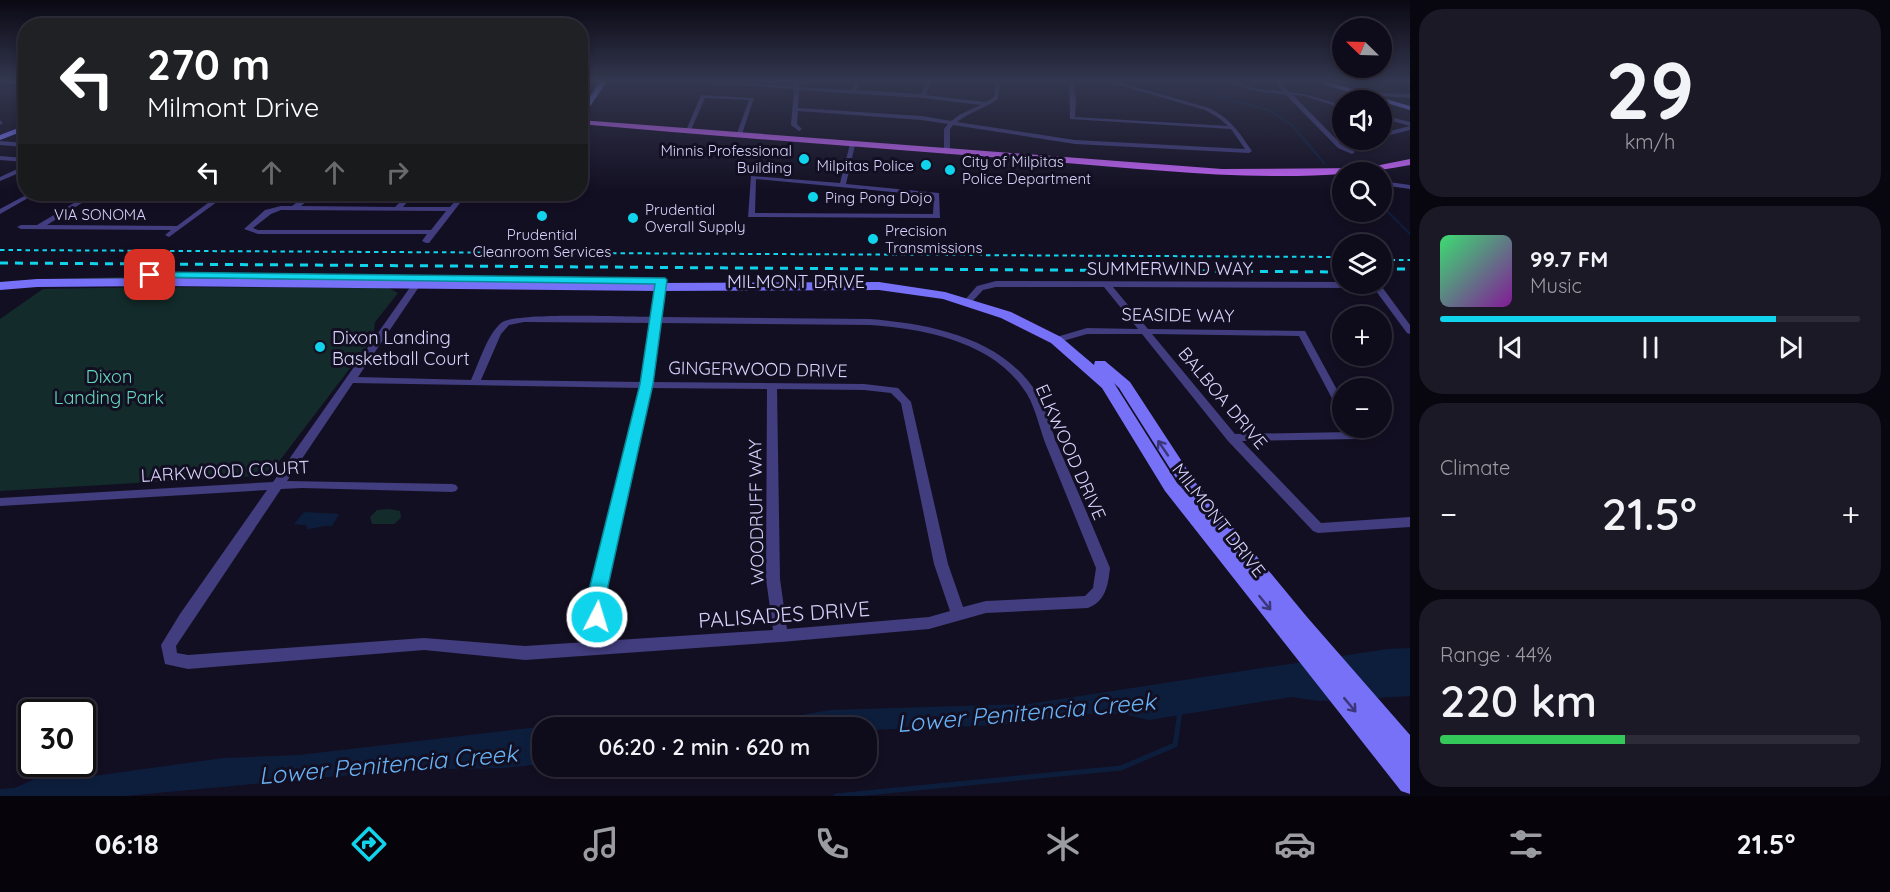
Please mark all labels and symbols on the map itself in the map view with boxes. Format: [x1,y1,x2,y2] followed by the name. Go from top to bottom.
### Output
[1332,18,1392,78] north arrow
[660,141,792,177] place label: Minnis Professional Building
[797,152,811,166] marker: Minnis Professional Building
[962,152,1091,188] place label: City of Milpitas Police Department
[817,156,914,175] place label: Milpitas Police
[919,158,933,172] marker: Milpitas Police
[943,163,957,177] marker: City of Milpitas Police Department
[825,188,932,207] place label: Ping Pong Dojo
[806,190,820,204] marker: Ping Pong Dojo
[645,200,745,236] place label: Prudential Overall Supply
[54,205,146,224] street label: VIA SONOMA
[535,209,549,223] marker: Prudential Cleanroom Services
[626,211,640,225] marker: Prudential Overall Supply
[885,221,983,257] place label: Precision Transmissions
[473,225,611,261] place label: Prudential Cleanroom Services
[866,232,880,246] marker: Precision Transmissions
[124,249,175,300] pin
[1087,257,1253,280] street label: SUMMERWIND WAY
[727,270,865,293] street label: MILMONT DRIVE
[1122,303,1234,327] street label: SEASIDE WAY
[332,326,469,370] place label: Dixon Landing Basketball Court
[313,340,327,354] marker: Dixon Landing Basketball Court
[1173,342,1273,454] street label: BALBOA DRIVE
[668,356,848,382] street label: GINGERWOOD DRIVE
[54,365,164,409] park label: Dixon Landing Park
[1031,380,1111,524] street label: ELKWOOD DRIVE
[743,439,769,585] street label: WOODRUFF WAY
[1157,440,1169,457] one-way arrow
[140,455,310,487] street label: LARKWOOD COURT
[1167,458,1271,582] street label: MILMONT DRIVE
[565,585,629,649] position arrow
[697,595,871,633] street label: PALISADES DRIVE
[1259,595,1272,611] one-way arrow
[895,686,1159,738] water label: Lower Penitencia Creek
[1343,697,1356,713] one-way arrow
[18,699,96,777] speed limit sign: 30
[257,738,521,790] water label: Lower Penitencia Creek

